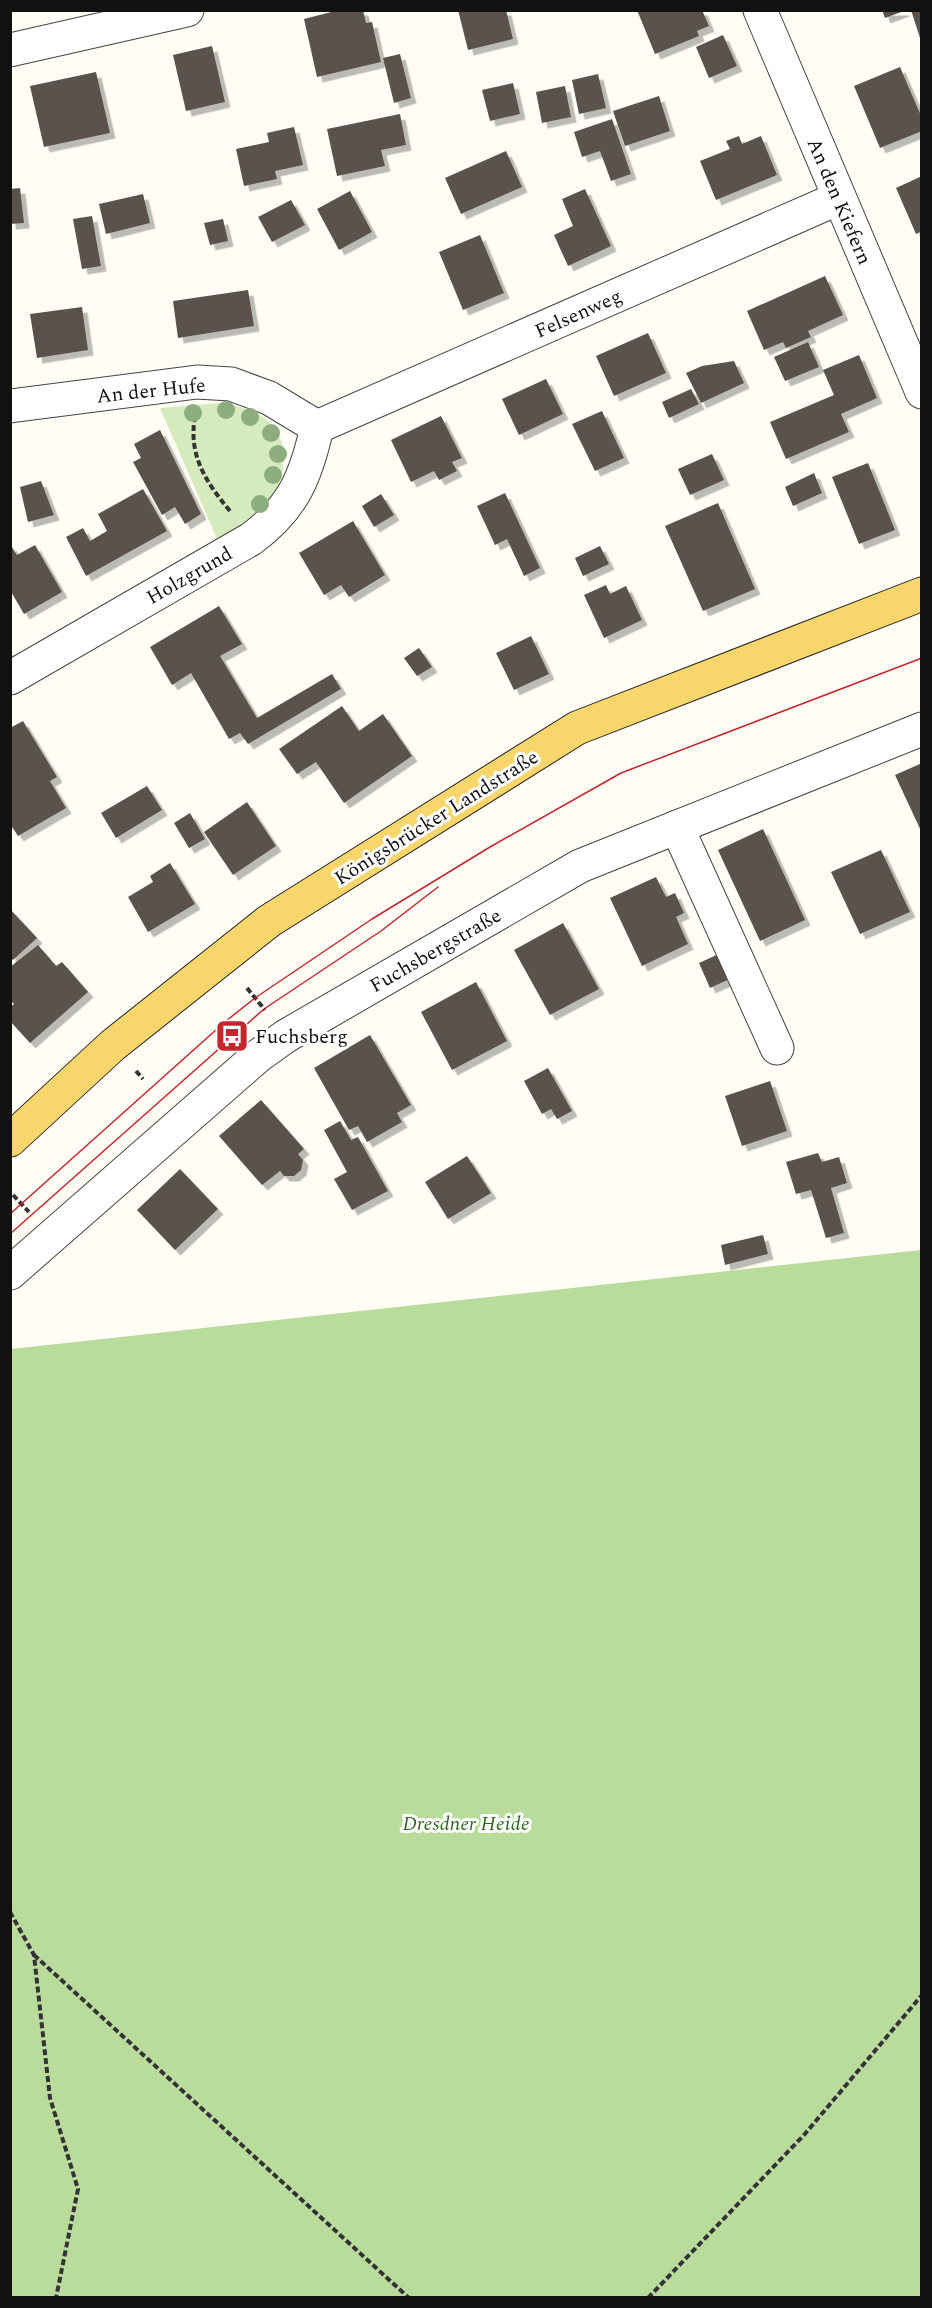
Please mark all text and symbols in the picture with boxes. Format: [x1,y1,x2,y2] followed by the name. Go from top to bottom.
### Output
[799,133,879,270] street label: An den Kiefern
[530,281,627,346] street label: Felsenweg
[95,370,207,412] street label: An der Hufe
[141,539,238,613] street label: Holzgrund
[329,743,544,893] street label: Königsbrücker Landstraße
[364,901,507,1001] street label: Fuchsbergstraße
[214,1018,250,1054] bus stop icon: Fuchsberg
[255,1022,348,1052] place label: Fuchsberg
[402,1809,530,1839] park label: Dresdner Heide

